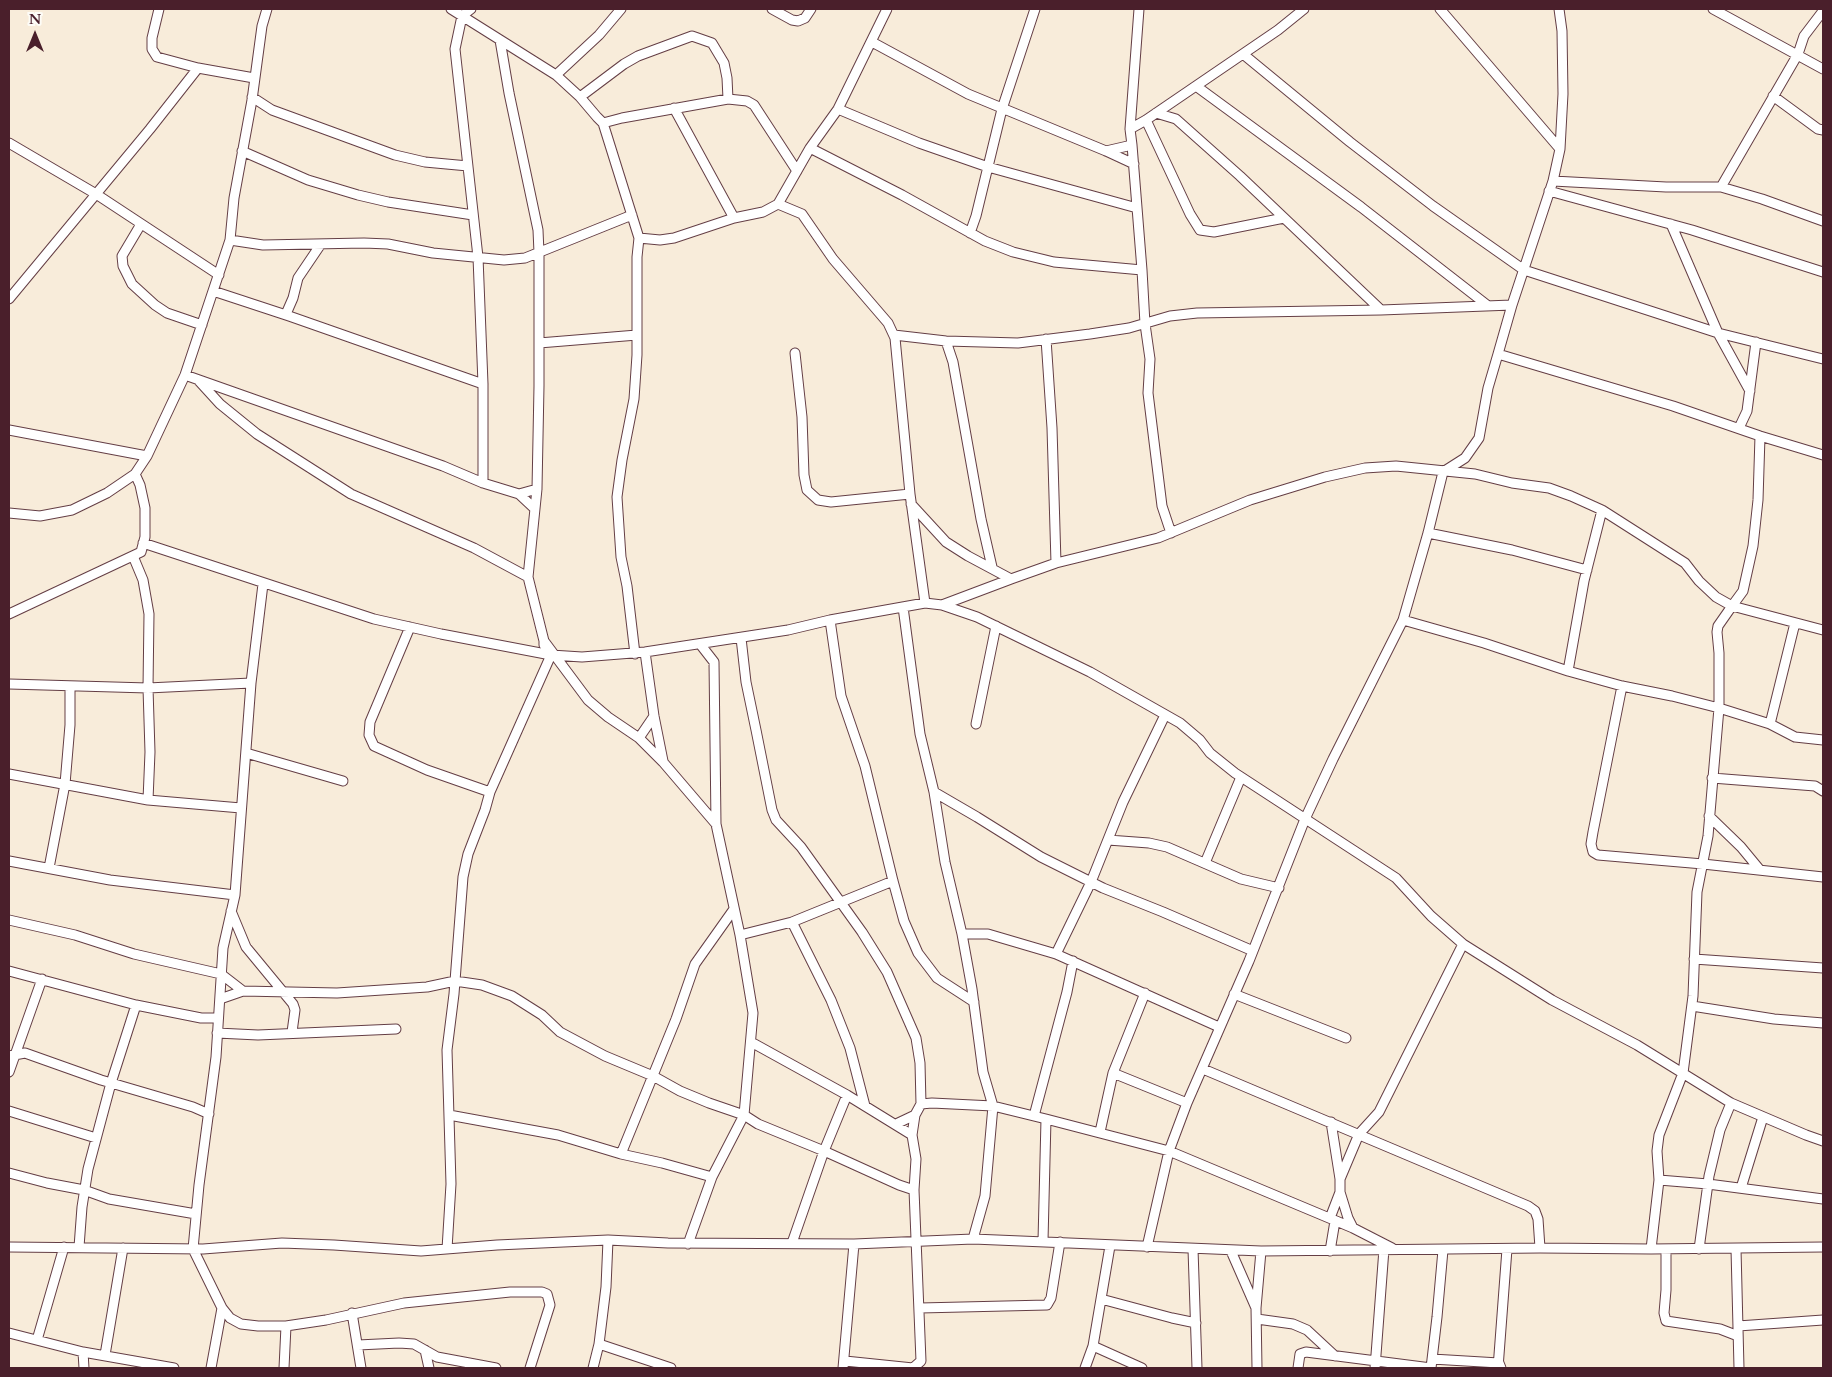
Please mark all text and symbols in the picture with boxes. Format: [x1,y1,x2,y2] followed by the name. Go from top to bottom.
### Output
[10,10,60,60] north arrow
[29,10,41,29] text: N

